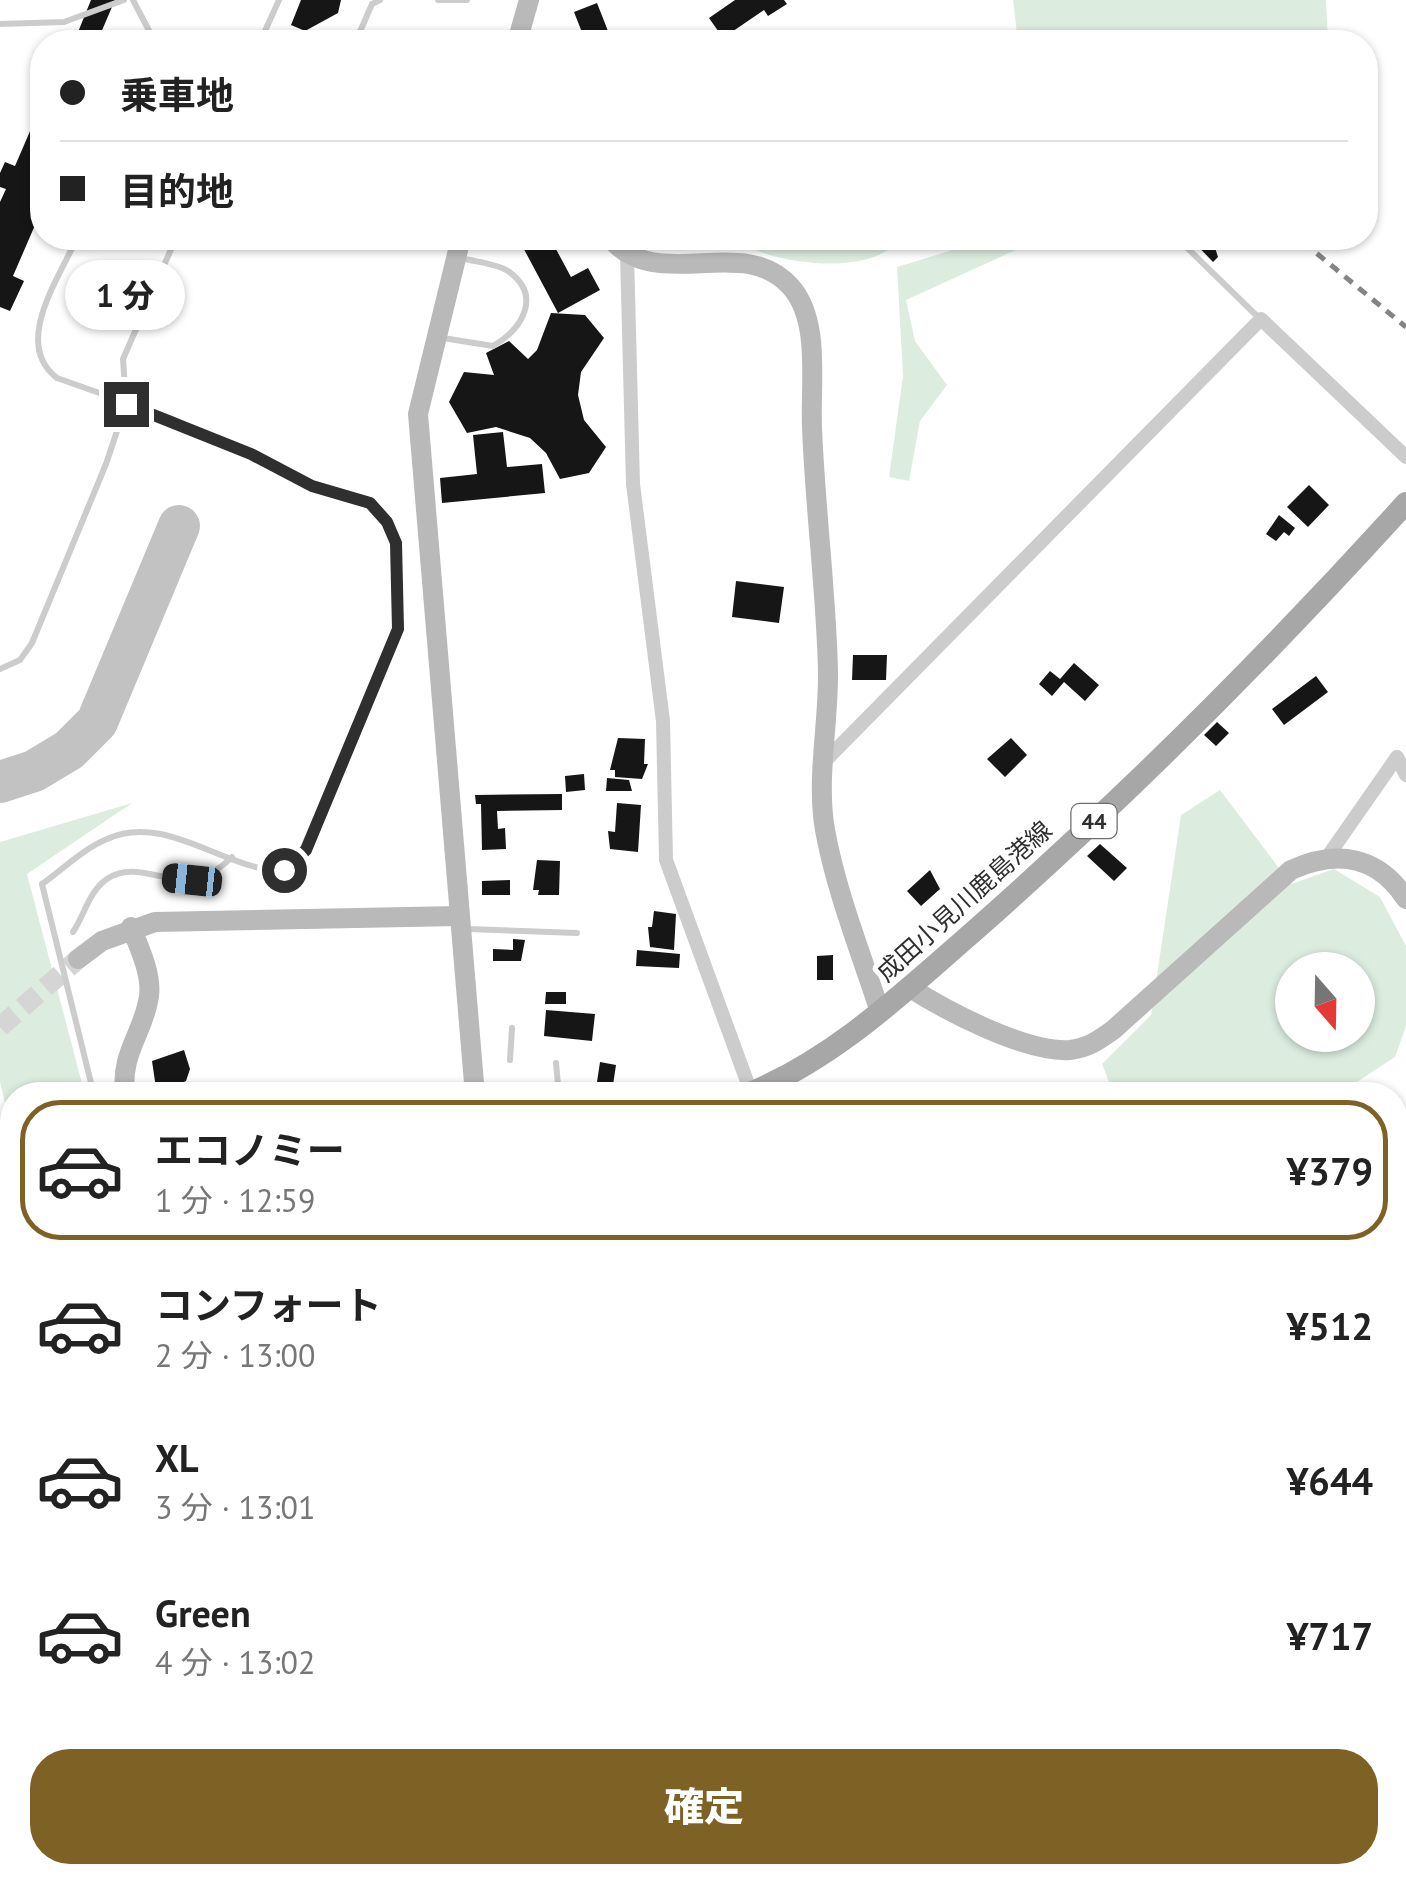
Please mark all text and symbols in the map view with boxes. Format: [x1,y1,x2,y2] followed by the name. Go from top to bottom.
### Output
[120,70,234,119] text: 乗車地
[120,166,234,215] text: 目的地
[66,259,186,329] callout: 1 分
[96,274,154,316] text: 1 分
[104,382,149,427] route end
[1072,804,1116,838] road number: 44
[870,814,1058,988] street label: 成田小見川鹿島港線
[262,848,307,893] route start
[161,862,223,898] car
[1275,952,1375,1052] north arrow
[1275,952,1375,1052] map controls
[35,1125,125,1215] icon: car
[155,1125,345,1174] text: エコノミー
[1287,1146,1373,1195] text: ¥379
[155,1179,315,1221] text: 1 分 · 12:59
[35,1280,125,1370] icon: car
[155,1280,382,1329] text: コンフォート
[1287,1301,1373,1350] text: ¥512
[155,1334,315,1376] text: 2 分 · 13:00
[155,1433,199,1482] text: XL
[35,1435,125,1525] icon: car
[1287,1456,1373,1505] text: ¥644
[155,1486,315,1528] text: 3 分 · 13:01
[155,1588,251,1637] text: Green
[35,1590,125,1680] icon: car
[1287,1611,1373,1660] text: ¥717
[155,1641,315,1683] text: 4 分 · 13:02
[30,1749,1378,1864] button: 確定

